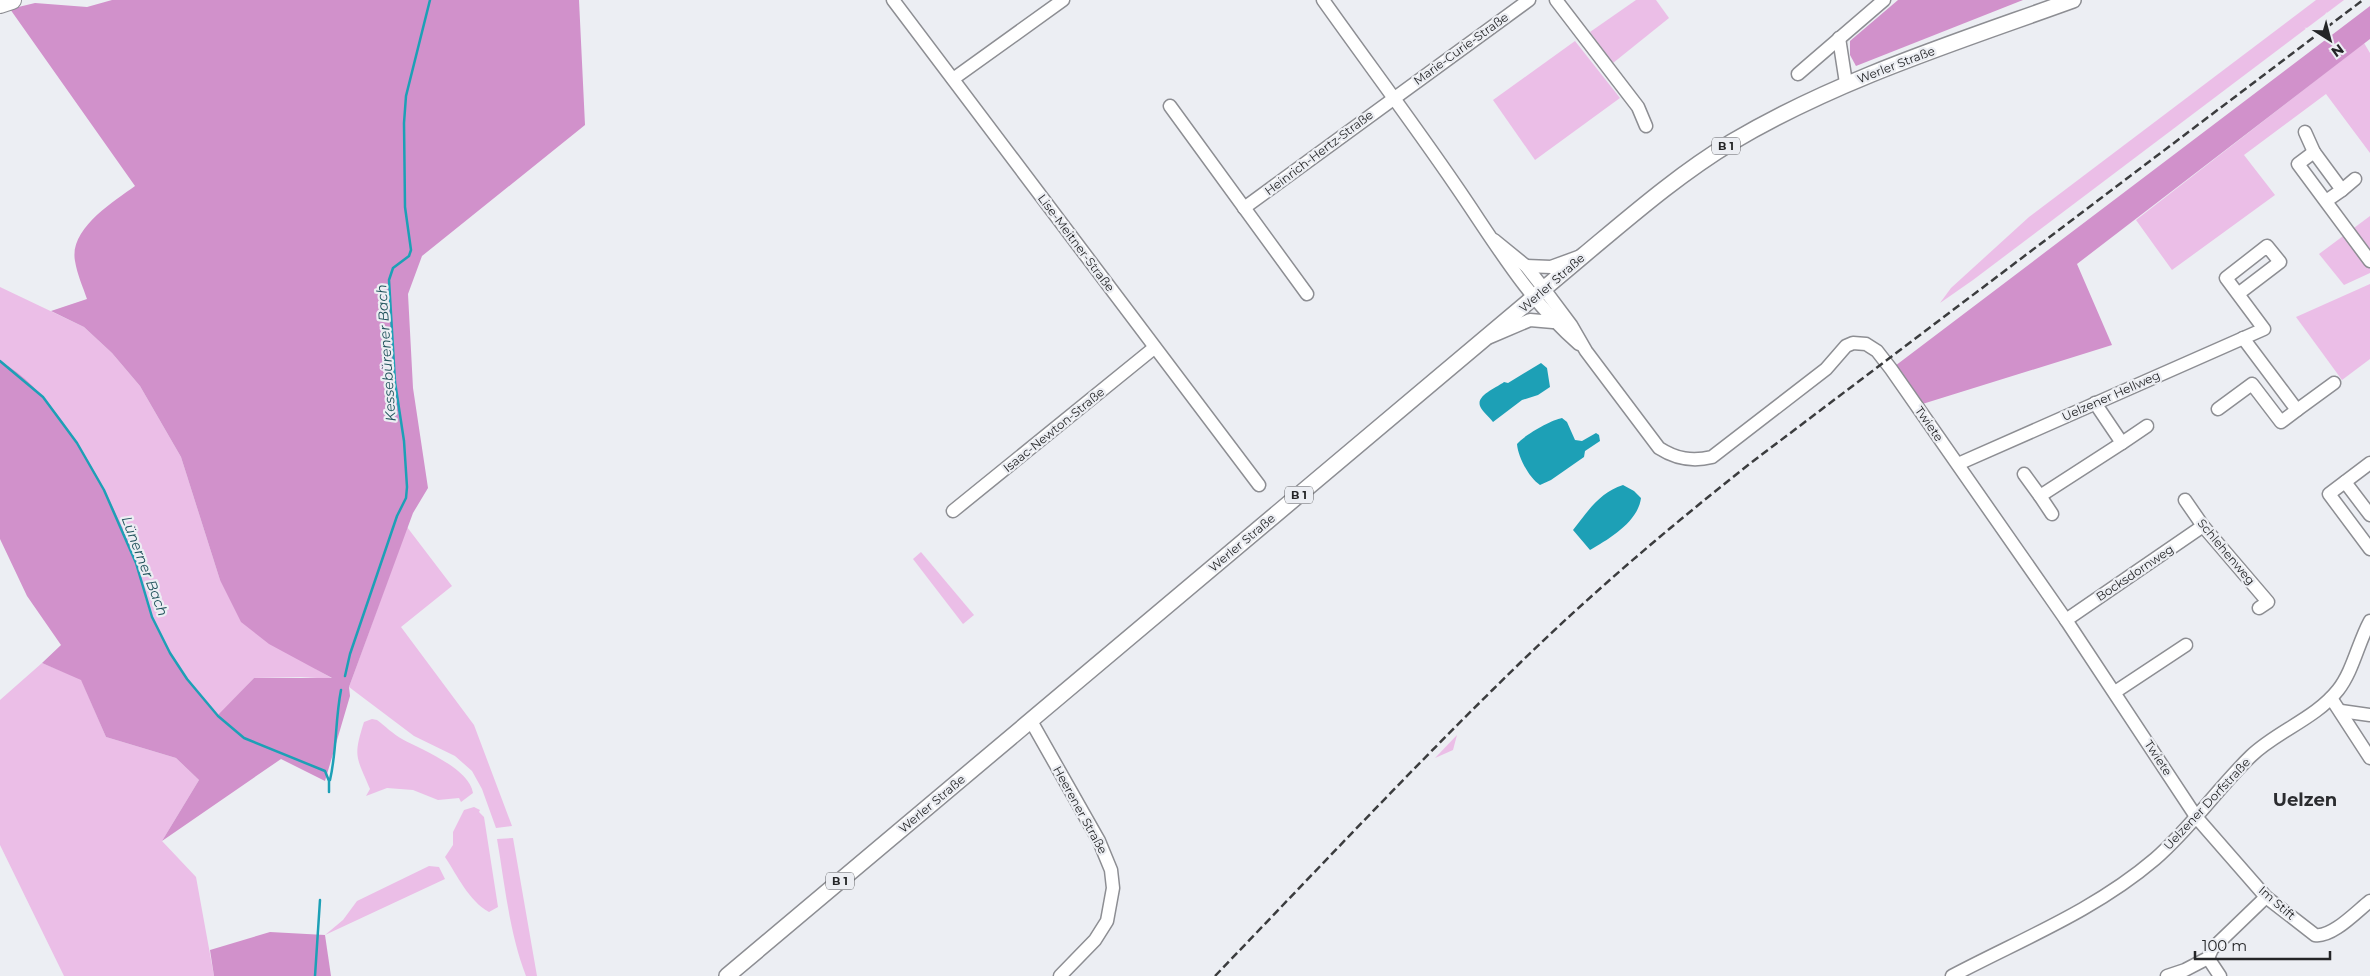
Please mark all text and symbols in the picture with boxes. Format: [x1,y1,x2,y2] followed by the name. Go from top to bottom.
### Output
[1410,9,1511,88] street label: Marie-Curie-Straße
[2305,15,2355,65] north arrow
[2328,40,2348,61] text: N
[1855,43,1937,86] street label: Werler Straße
[1262,107,1376,198] street label: Heinrich-Hertz-Straße
[1712,138,1740,154] road number: B 1
[1035,191,1118,294] street label: Lise-Meitner-Straße
[1516,250,1588,315] street label: Werler Straße
[372,284,400,422] water label: Kessebürener Bach
[2059,367,2162,424] street label: Uelzener Hellweg
[1000,384,1107,475] street label: Isaac-Newton-Straße
[1912,403,1947,444] street label: Twiete
[1285,486,1313,504] road number: B 1
[1205,511,1278,575] street label: Werler Straße
[118,514,172,618] water label: Lünerner Bach
[2194,516,2258,588] street label: Schlehenweg
[2093,541,2176,604] street label: Bocksdornweg
[2141,737,2175,778] street label: Twiete
[2160,755,2253,853] street label: Uelzener Dorfstraße
[1050,763,1111,856] street label: Heerener Straße
[895,772,968,836] street label: Werler Straße
[2273,789,2337,811] district label: Uelzen
[826,872,854,889] road number: B 1
[2256,883,2299,923] street label: Im Stift
[2195,928,2330,960] scale bar
[2202,936,2247,955] text: 100 m

